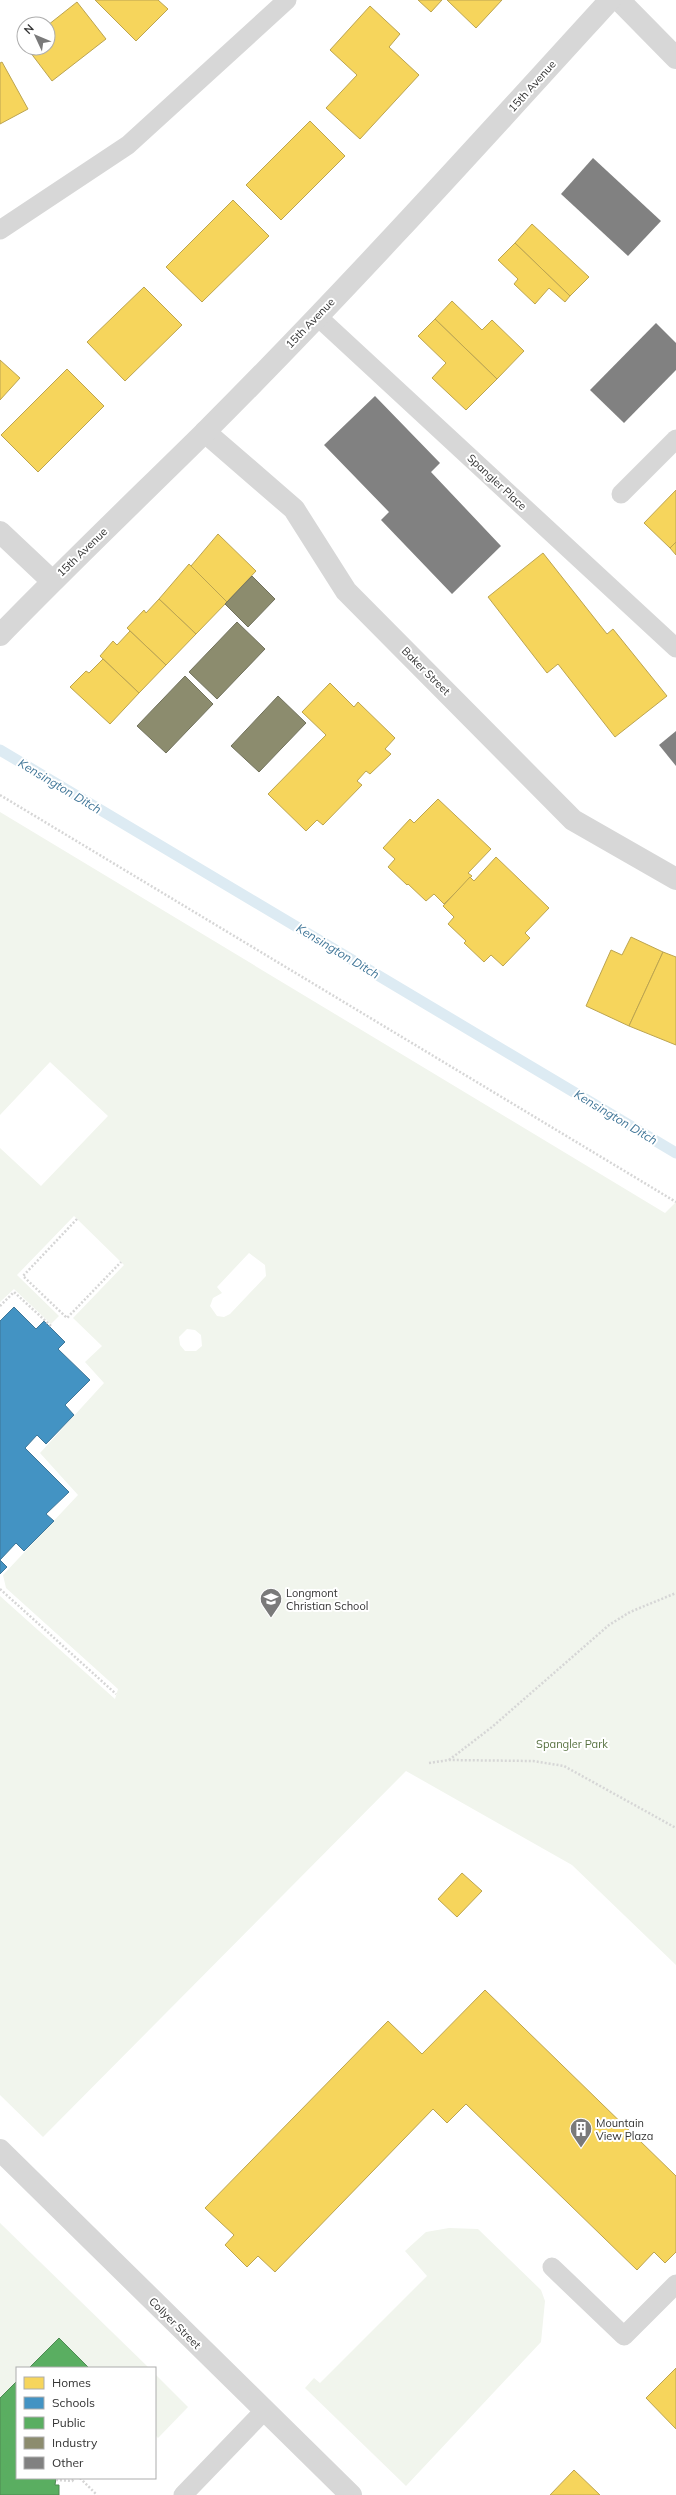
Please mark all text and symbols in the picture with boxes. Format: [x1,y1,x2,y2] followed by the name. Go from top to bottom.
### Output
[16,16,56,56] north arrow
[21,21,37,37] text: N
[505,57,559,115] street label: 15th Avenue
[282,295,338,351] street label: 15th Avenue
[464,451,530,513] street label: Spangler Place
[54,524,110,580] street label: 15th Avenue
[399,644,453,698] street label: Baker Street
[16,755,104,817] water label: Kensington Ditch
[294,920,382,982] water label: Kensington Ditch
[572,1086,660,1148] water label: Kensington Ditch
[258,1586,284,1619] school or university icon: Longmont Christian School
[286,1586,368,1613] place label: Longmont Christian School
[536,1737,608,1751] park label: Spangler Park
[568,2116,594,2149] building icon: Mountain View Plaza
[596,2116,653,2143] place label: Mountain View Plaza
[146,2294,204,2352] street label: Collyer Street
[16,2367,156,2479] legend
[52,2375,91,2390] text: Homes
[52,2395,95,2410] text: Schools
[52,2415,86,2430] text: Public
[52,2435,98,2450] text: Industry
[52,2455,84,2470] text: Other

